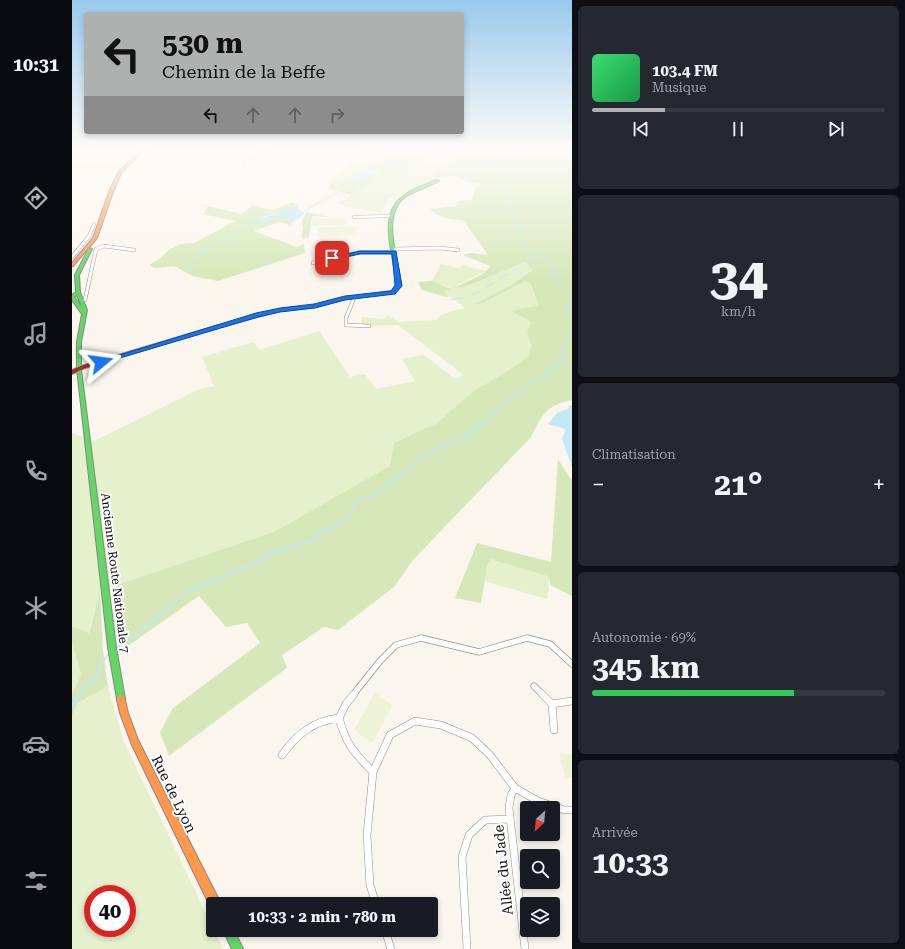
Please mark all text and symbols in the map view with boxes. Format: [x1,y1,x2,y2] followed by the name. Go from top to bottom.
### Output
[162,27,243,60] text: 530 m
[96,28,148,80] icon: left
[13,54,59,75] text: 10:31
[162,61,325,82] text: Chemin de la Beffe
[652,62,718,80] text: 103.4 FM
[652,80,706,95] text: Musique
[200,104,222,126] icon: left
[242,104,264,126] icon: ahead
[284,104,306,126] icon: ahead
[326,104,348,126] icon: right
[630,118,652,140] icon: previous
[727,118,749,140] icon: pause
[825,118,847,140] icon: next
[22,184,50,212] icon: directions
[315,241,349,275] pin
[321,247,343,269] icon: arrive
[709,247,768,308] text: 34
[721,304,756,319] text: km/h
[22,320,50,348] icon: music
[80,341,122,383] position arrow
[592,447,676,462] text: Climatisation
[22,457,50,485] icon: phone
[714,467,763,502] text: 21°
[592,472,604,497] text: −
[873,472,885,497] text: +
[98,492,132,654] street label: Ancienne Route Nationale 7
[22,594,50,622] icon: climate
[592,630,696,645] text: Autonomie · 69%
[592,650,700,685] text: 345 km
[22,730,50,758] icon: car
[148,753,200,835] street label: Rue de Lyon
[520,801,560,841] north arrow
[520,801,560,937] map controls
[490,824,516,916] street label: Allée du Jade
[592,825,638,840] text: Arrivée
[592,845,669,880] text: 10:33
[520,849,560,889] button: search
[22,867,50,895] icon: filters
[84,885,136,937] speed limit sign: 40
[520,897,560,937] button: layers
[248,908,396,926] text: 10:33 · 2 min · 780 m

